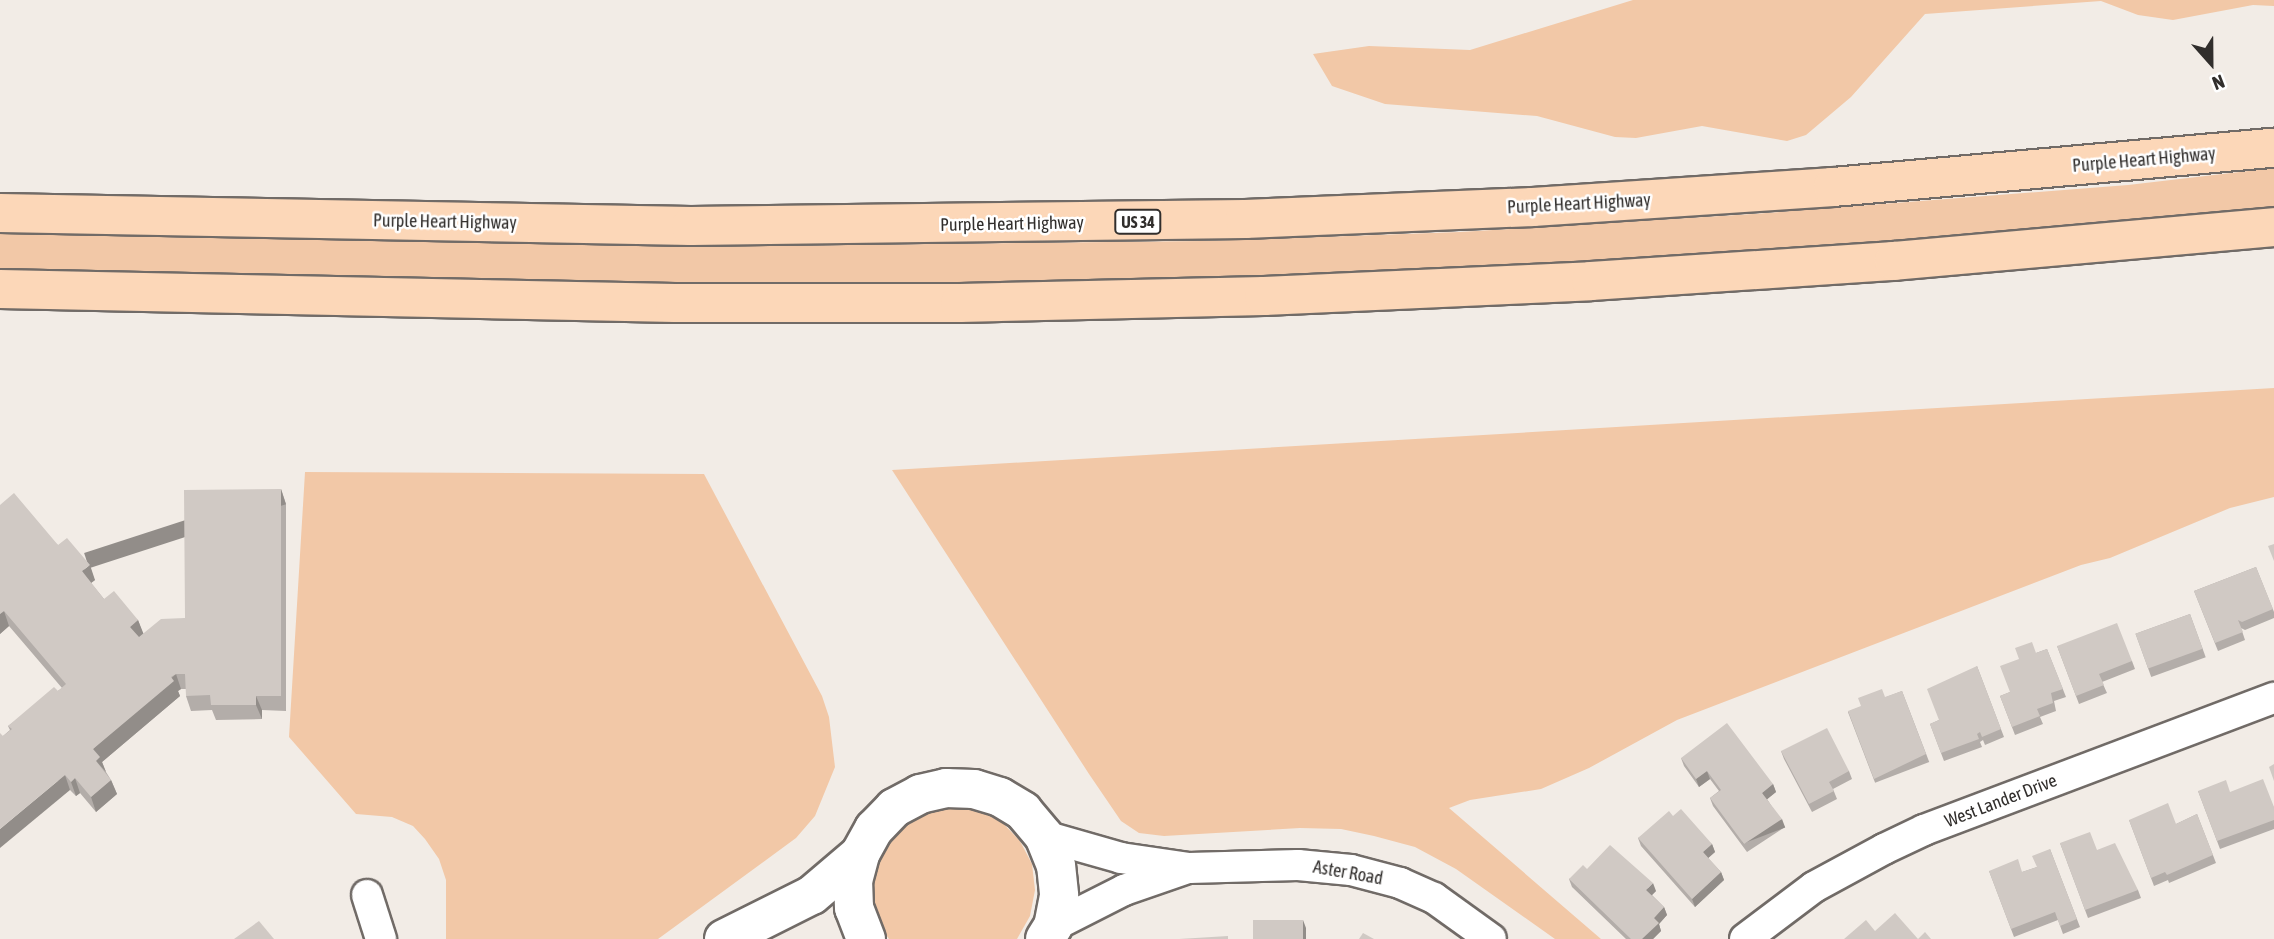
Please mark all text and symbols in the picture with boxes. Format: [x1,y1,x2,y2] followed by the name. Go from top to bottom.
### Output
[2176,28,2246,98] north arrow
[2209,70,2228,95] text: N
[2071,143,2217,177] street label: Purple Heart Highway
[1507,189,1651,219] street label: Purple Heart Highway
[373,210,517,234] street label: Purple Heart Highway
[1114,210,1162,234] road number: US 34
[940,212,1084,236] street label: Purple Heart Highway
[1942,770,2060,832] street label: West Lander Drive
[1311,856,1385,890] street label: Aster Road

